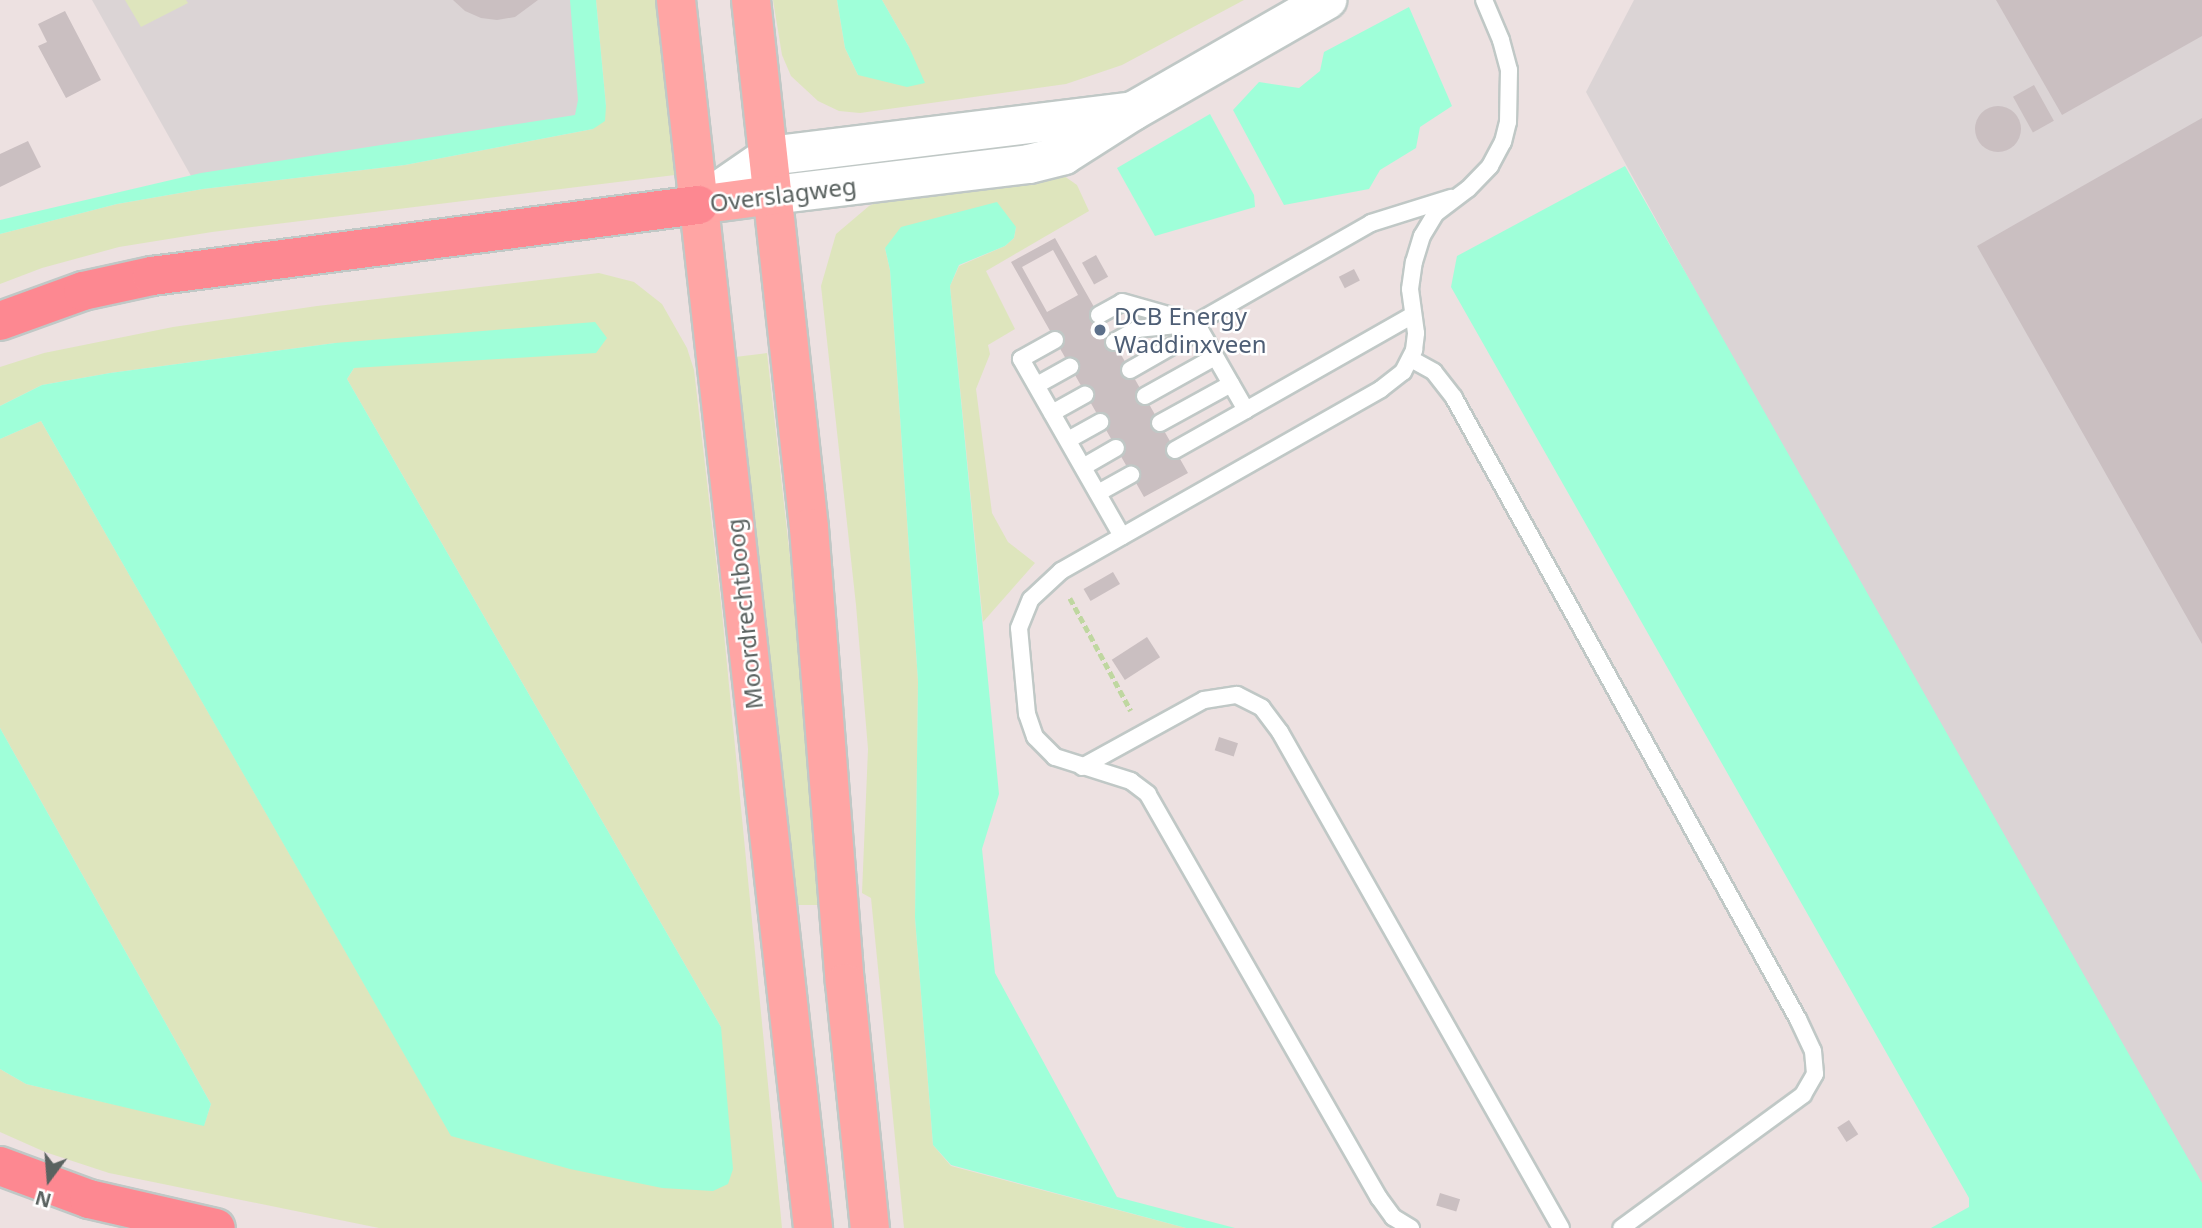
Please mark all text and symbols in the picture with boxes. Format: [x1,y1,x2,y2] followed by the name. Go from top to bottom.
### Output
[708,171,858,217] street label: Overslagweg
[1114,302,1267,358] place label: DCB Energy Waddinxveen
[1092,322,1108,338] marker: DCB Energy Waddinxveen
[720,517,768,711] street label: Moordrechtboog
[14,1144,84,1214] north arrow
[32,1185,54,1214] text: N

